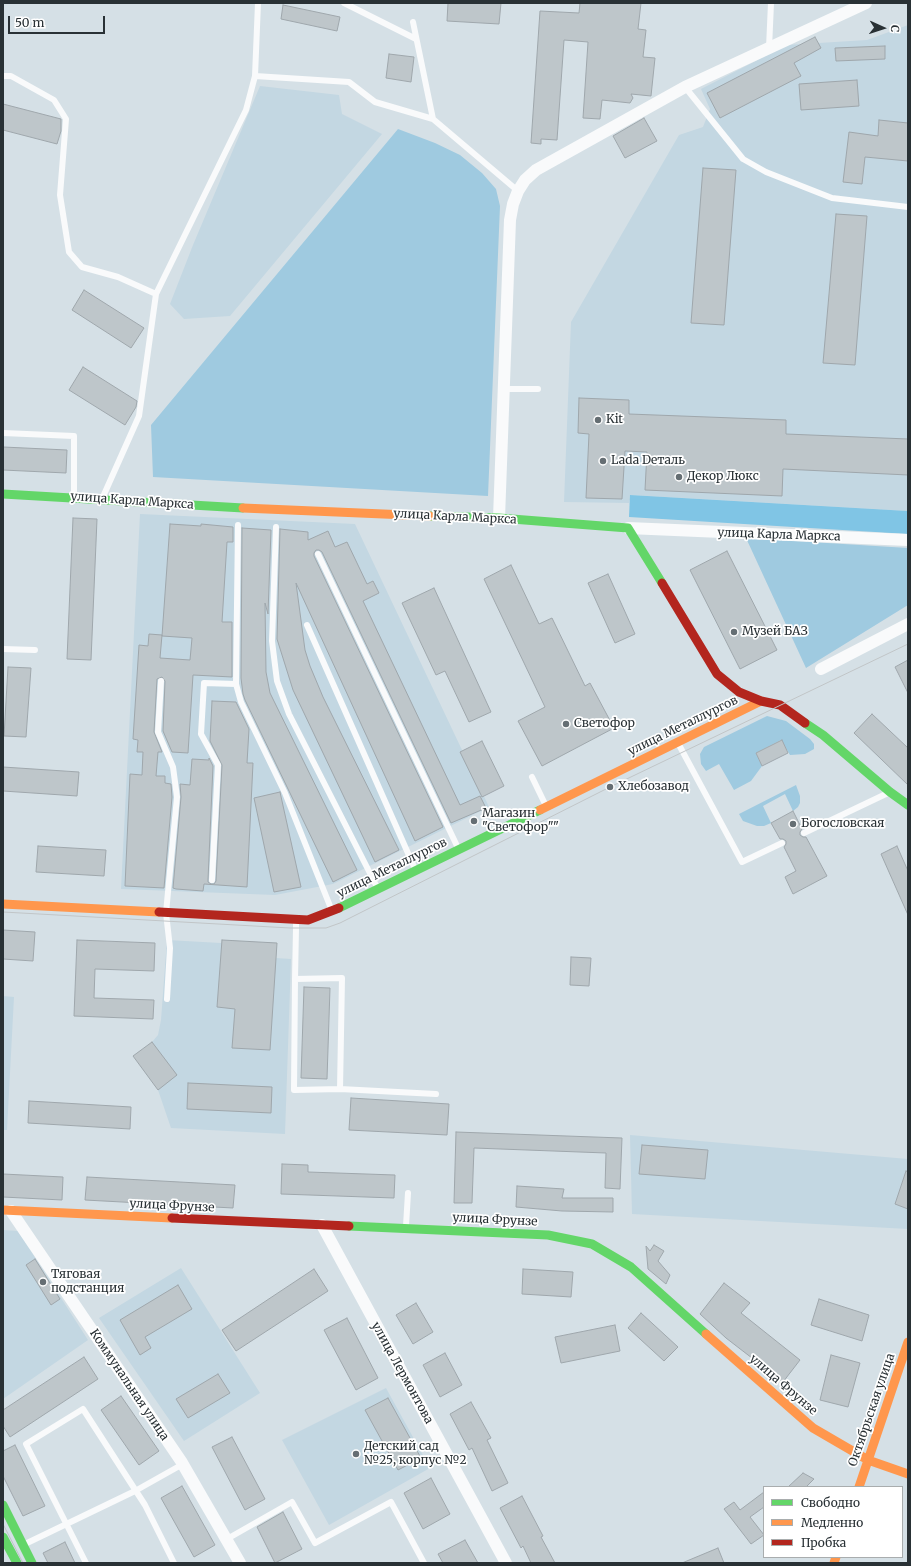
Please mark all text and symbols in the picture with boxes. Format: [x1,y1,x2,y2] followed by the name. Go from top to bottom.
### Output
[10,8,107,34] scale bar
[863,8,903,48] north arrow
[15,15,44,30] text: 50 m
[888,25,902,33] text: С
[606,413,623,427] place label: Kit
[593,415,603,425] marker: Kit
[611,454,685,468] place label: Lada Dеталь
[598,456,608,466] marker: Lada Dеталь
[687,470,759,484] place label: Декор Люкс
[674,472,684,482] marker: Декор Люкс
[70,490,194,512] street label: улица Карла Маркса
[393,507,517,527] street label: улица Карла Маркса
[717,526,841,544] street label: улица Карла Маркса
[742,625,808,639] place label: Музей БАЗ
[729,627,739,637] marker: Музей БАЗ
[626,693,740,759] street label: улица Металлургов
[574,717,635,731] place label: Светофор
[561,719,571,729] marker: Светофор
[618,780,689,794] place label: Хлебозавод
[605,782,615,792] marker: Хлебозавод
[482,807,559,835] place label: Магазин "Светофор""
[469,816,479,826] marker: Магазин "Светофор""
[801,817,884,831] place label: Богословская
[788,819,798,829] marker: Богословская
[335,835,449,901] street label: улица Металлургов
[129,1197,215,1215] street label: улица Фрунзе
[452,1211,538,1229] street label: улица Фрунзе
[51,1268,124,1296] place label: Тяговая подстанция
[38,1277,48,1287] marker: Тяговая подстанция
[368,1320,436,1426] street label: улица Лермонтова
[86,1327,172,1443] street label: Коммунальная улица
[846,1351,898,1469] street label: Октябрьская улица
[746,1352,820,1418] street label: улица Фрунзе
[364,1440,467,1468] place label: Детский сад №25, корпус №2
[351,1449,361,1459] marker: Детский сад №25, корпус №2
[763,1486,903,1558] legend
[801,1495,860,1510] text: Свободно
[801,1515,863,1530] text: Медленно
[801,1535,846,1550] text: Пробка

